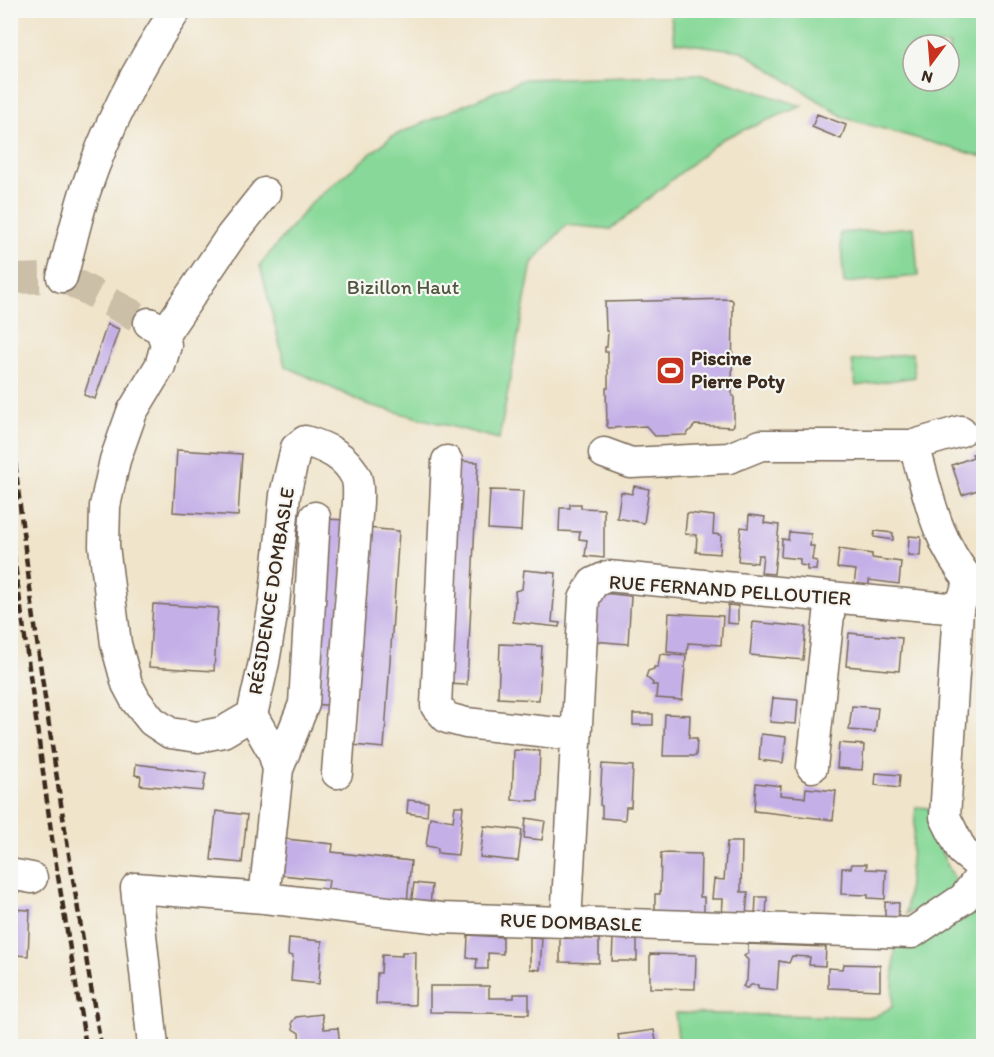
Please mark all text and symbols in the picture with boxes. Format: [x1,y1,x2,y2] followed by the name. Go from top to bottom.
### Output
[901,33,961,93] north arrow
[919,66,935,88] text: N
[347,275,460,299] park label: Bizillon Haut
[691,346,785,394] place label: Piscine Pierre Poty
[654,354,686,386] sports icon: Piscine Pierre Poty
[243,486,299,696] street label: RÉSIDENCE DOMBASLE
[608,570,853,610] street label: RUE FERNAND PELLOUTIER
[500,908,642,936] street label: RUE DOMBASLE

